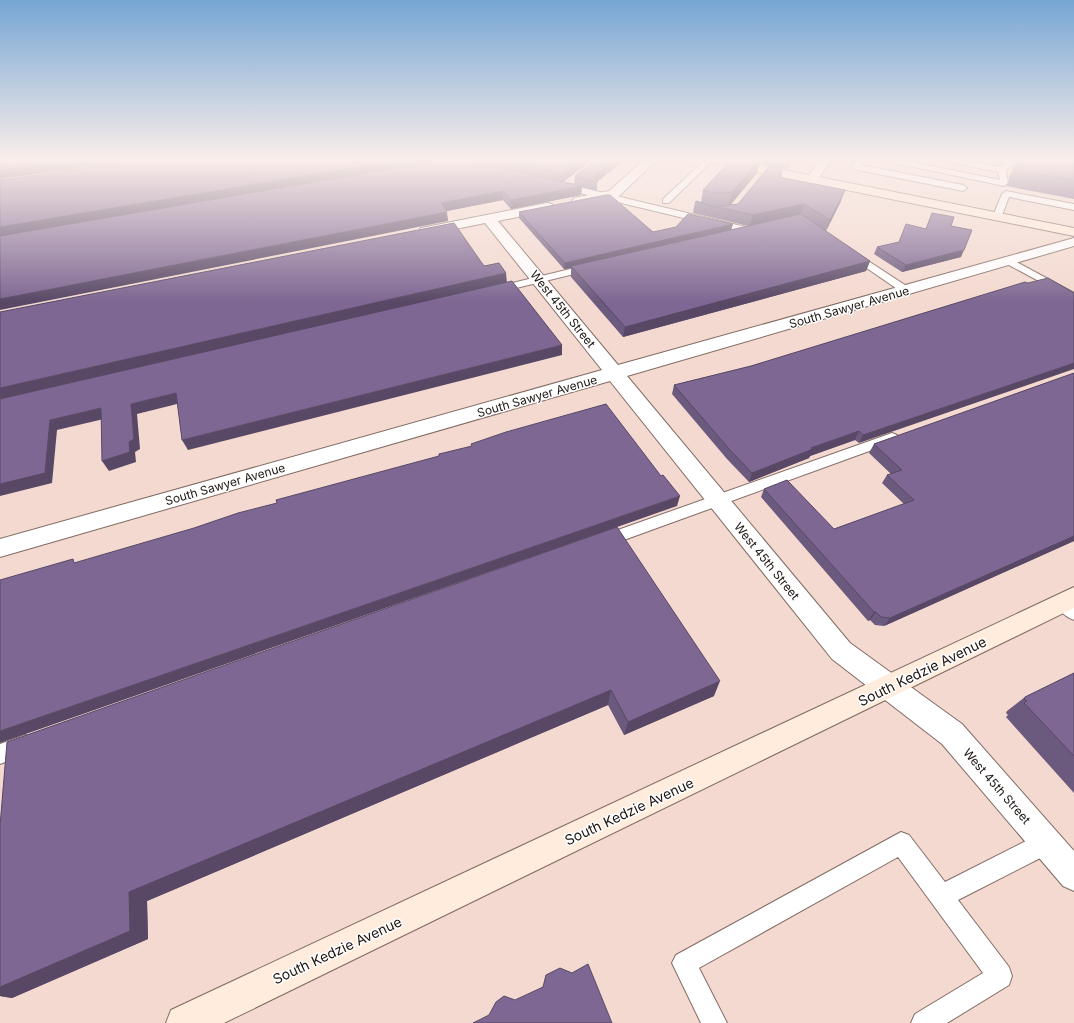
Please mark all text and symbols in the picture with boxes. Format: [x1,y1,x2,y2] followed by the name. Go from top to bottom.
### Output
[527,267,599,351] street label: West 45th Street
[787,283,911,331] street label: South Sawyer Avenue
[475,372,599,420] street label: South Sawyer Avenue
[163,460,287,508] street label: South Sawyer Avenue
[731,519,803,603] street label: West 45th Street
[855,633,989,709] street label: South Kedzie Avenue
[960,745,1034,827] street label: West 45th Street
[562,774,696,848] street label: South Kedzie Avenue
[270,913,404,987] street label: South Kedzie Avenue

